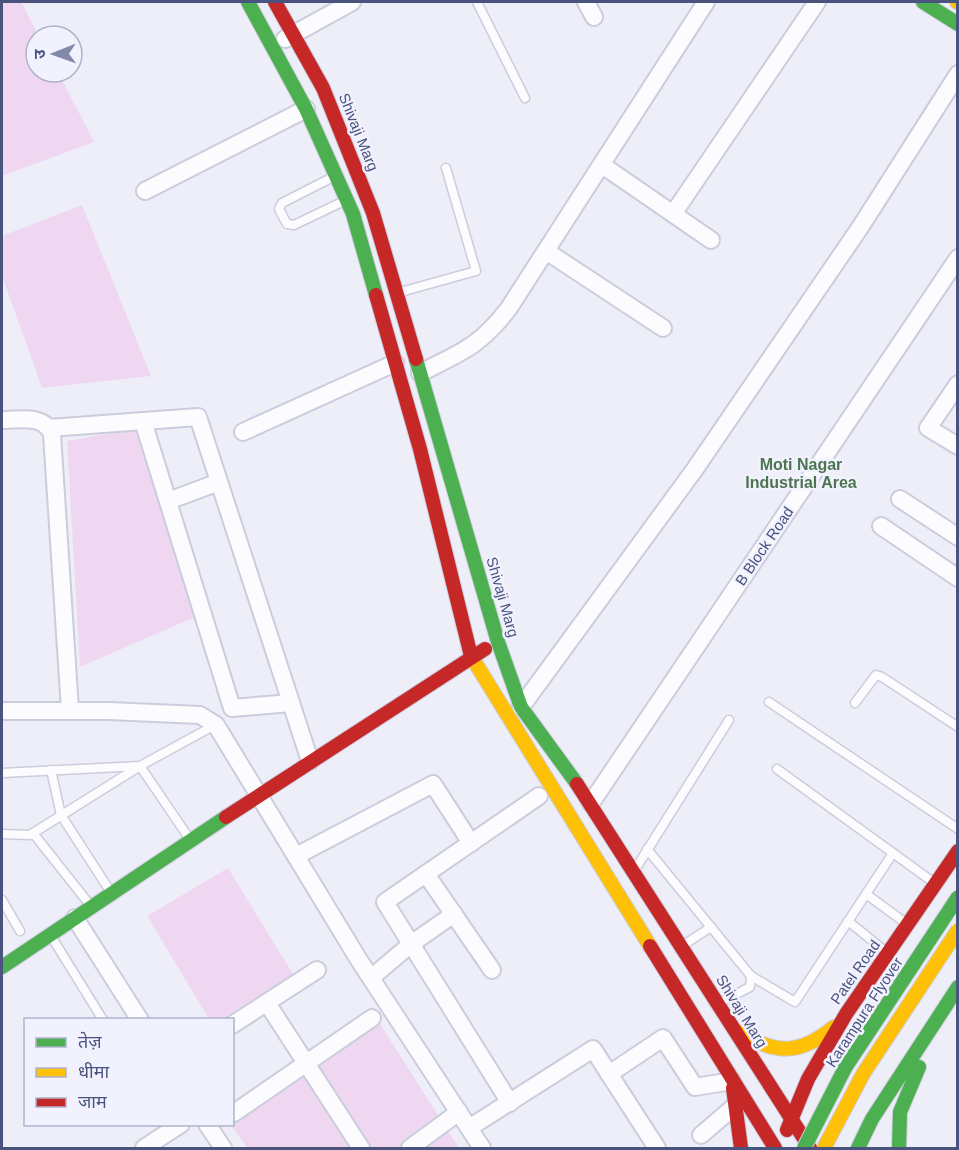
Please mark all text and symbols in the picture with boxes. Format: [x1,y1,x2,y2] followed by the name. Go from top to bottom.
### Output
[24,24,84,84] north arrow
[31,49,48,59] text: उ
[336,91,382,173] street label: Shivaji Marg
[745,456,857,491] district label: Moti Nagar Industrial Area
[732,504,796,588] street label: B Block Road
[483,555,523,639] street label: Shivaji Marg
[827,937,883,1007] street label: Patel Road
[822,954,906,1070] street label: Karampura Flyover
[713,972,771,1050] street label: Shivaji Marg
[24,1018,234,1126] legend
[78,1031,102,1052] text: तेज़
[78,1062,109,1082] text: धीमा
[78,1092,108,1112] text: जाम

